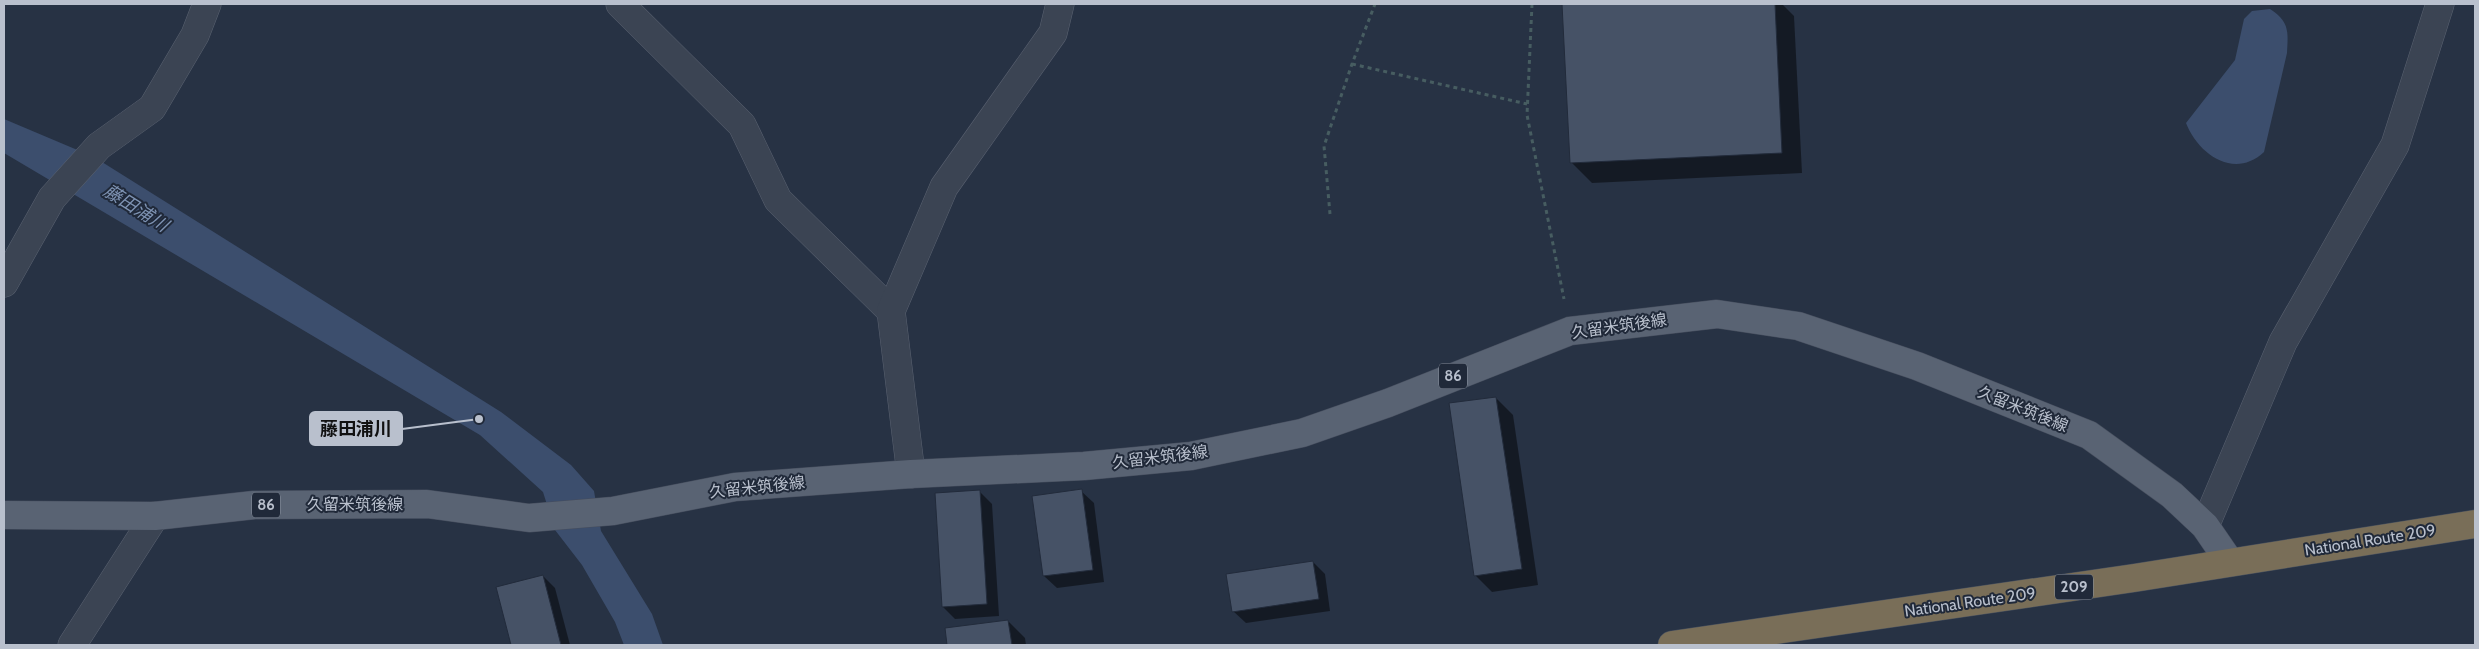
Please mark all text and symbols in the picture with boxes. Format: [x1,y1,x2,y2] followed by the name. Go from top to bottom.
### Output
[100,180,174,237] water label: 藤田浦川
[1570,310,1668,342] street label: 久留米筑後線
[1439,364,1467,388] road number: 86
[1975,382,2071,436] street label: 久留米筑後線
[310,412,402,445] callout: 藤田浦川
[320,418,392,440] text: 藤田浦川
[1111,442,1209,472] street label: 久留米筑後線
[708,473,806,501] street label: 久留米筑後線
[252,492,280,518] road number: 86
[307,495,403,514] street label: 久留米筑後線
[2303,520,2437,560] street label: National Route 209
[2055,574,2093,600] road number: 209
[1903,583,2037,621] street label: National Route 209

